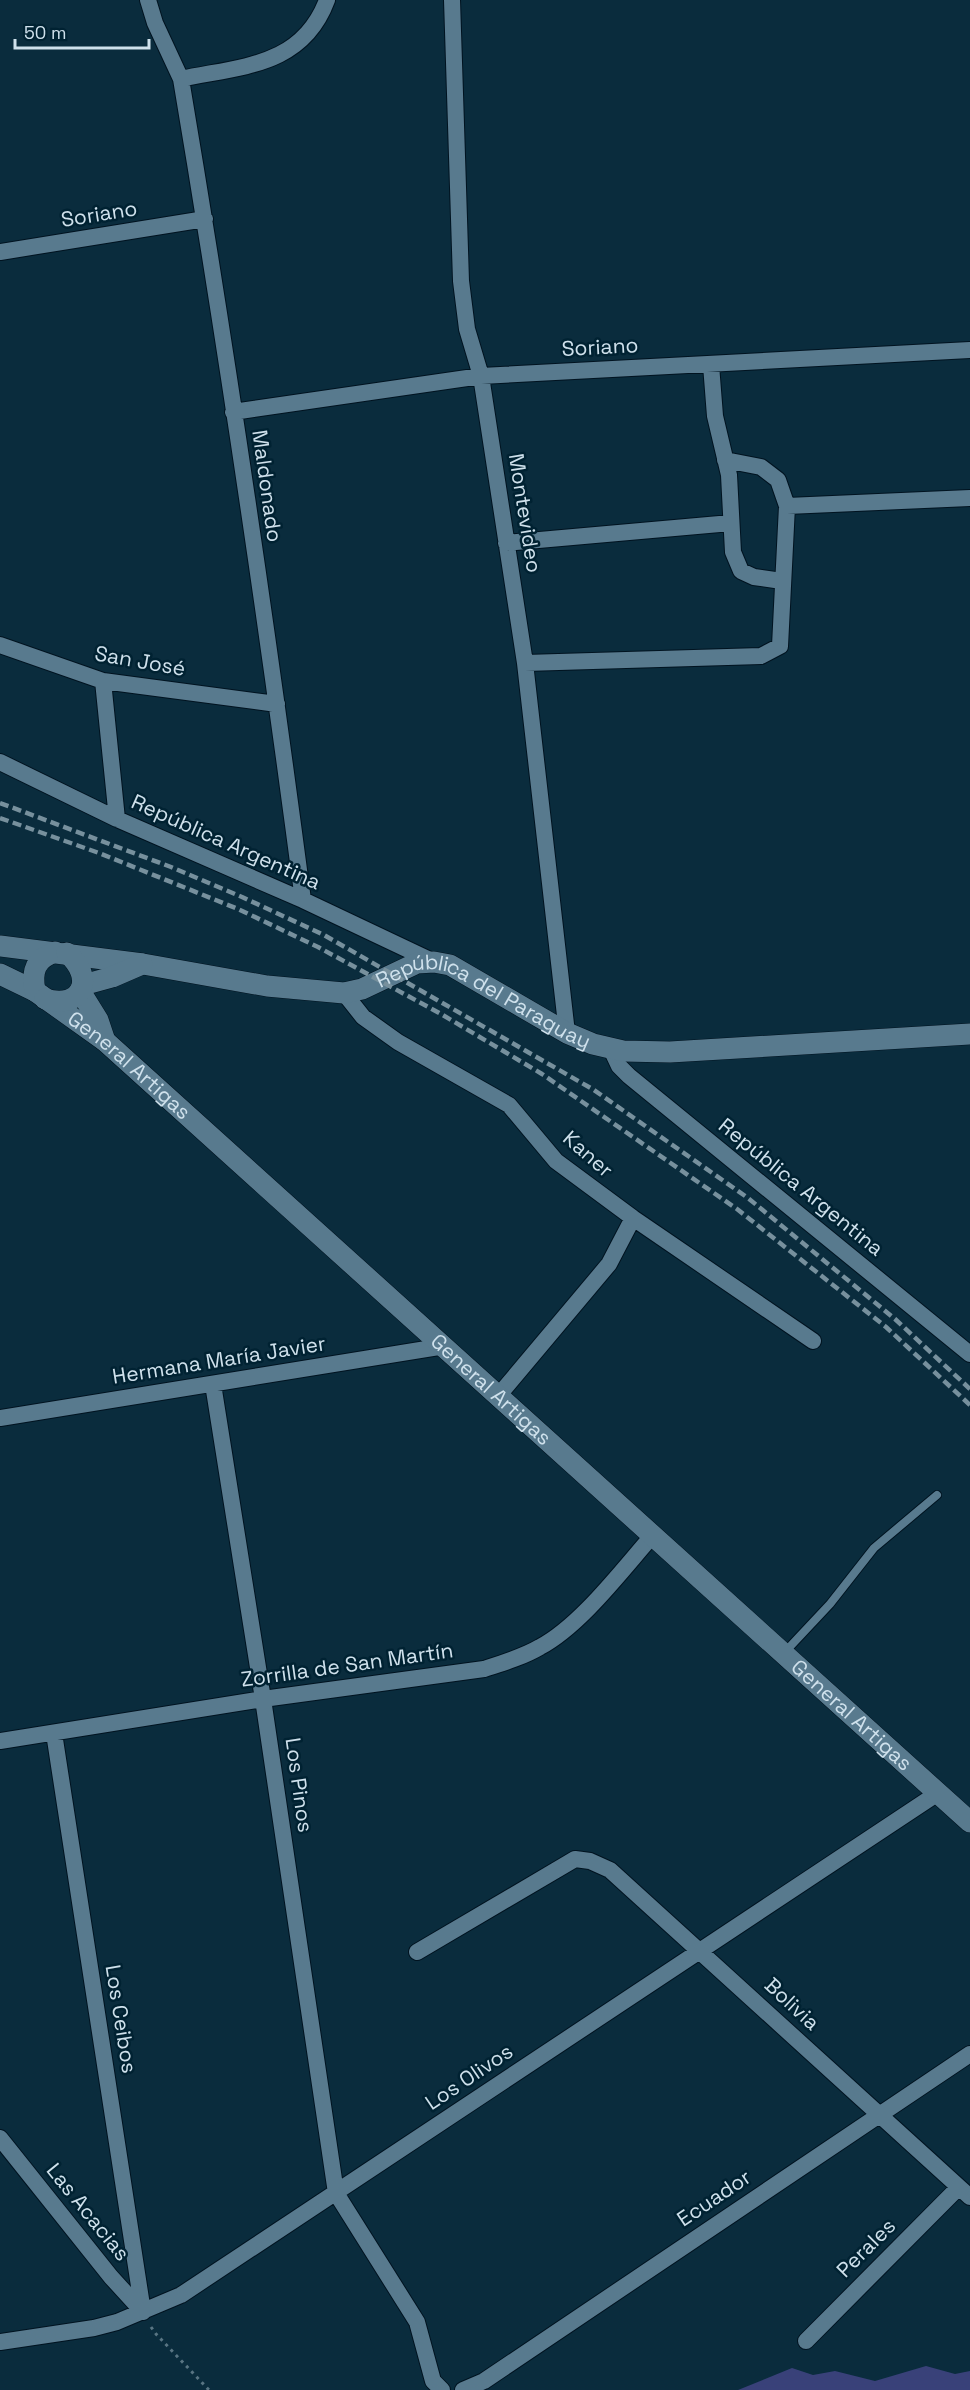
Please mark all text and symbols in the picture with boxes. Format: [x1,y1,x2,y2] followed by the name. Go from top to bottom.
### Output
[15,12,148,50] scale bar
[24,21,66,44] text: 50 m
[59,194,139,233] street label: Soriano
[561,331,639,362] street label: Soriano
[246,428,289,544] street label: Maldonado
[503,451,548,574] street label: Montevideo
[93,639,188,682] street label: San José
[127,788,325,895] street label: República Argentina
[371,948,595,1054] street label: República del Paraguay
[62,1005,197,1125] street label: General Artigas
[713,1112,889,1261] street label: República Argentina
[558,1124,619,1183] street label: Kaner
[425,1327,558,1451] street label: General Artigas
[110,1329,328,1390] street label: Hermana María Javier
[239,1636,455,1693] street label: Zorrilla de San Martín
[786,1653,918,1776] street label: General Artigas
[279,1736,320,1834] street label: Los Pinos
[100,1963,143,2075] street label: Los Ceibos
[759,1971,826,2036] street label: Bolivia
[420,2037,518,2116] street label: Los Olivos
[41,2157,136,2266] street label: Las Acacias
[672,2163,756,2232] street label: Ecuador
[830,2212,901,2283] street label: Perales

